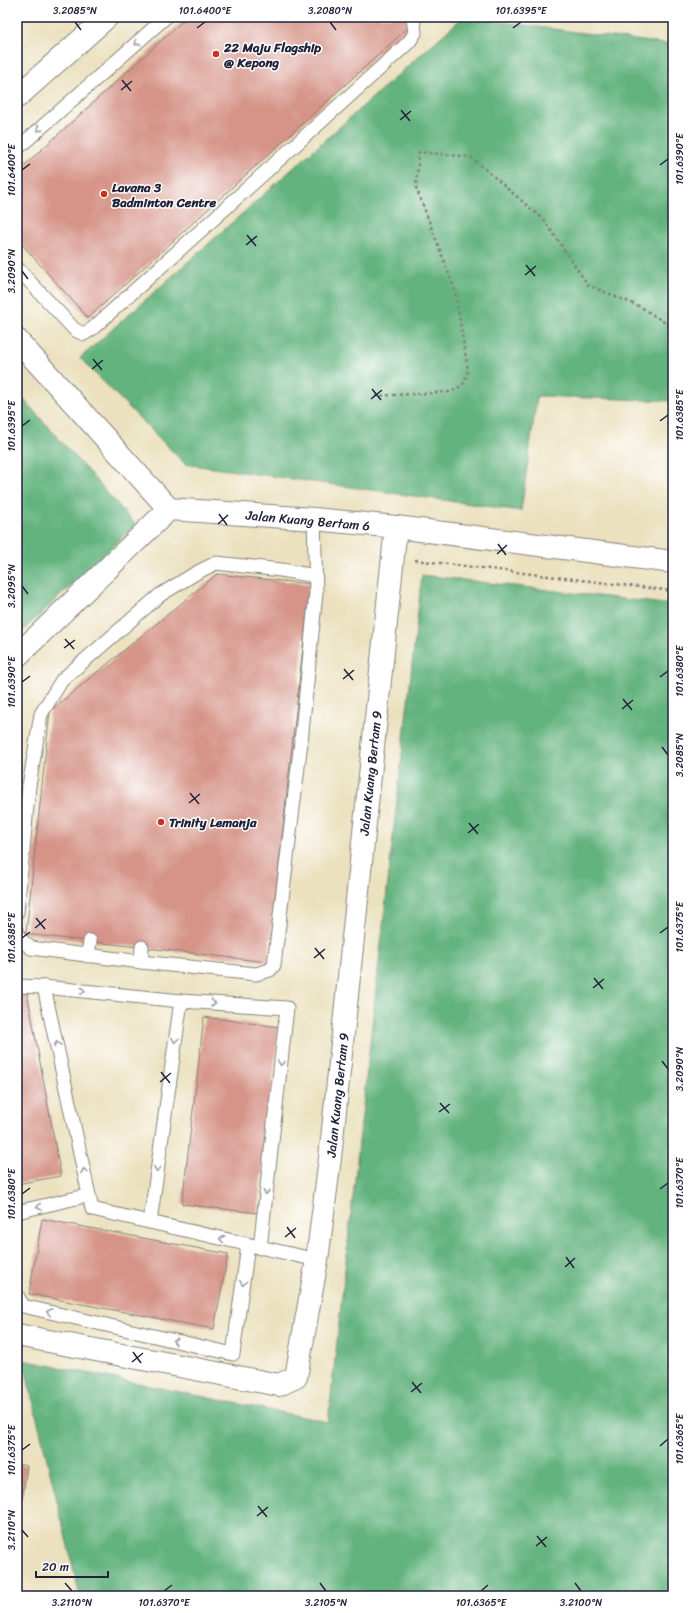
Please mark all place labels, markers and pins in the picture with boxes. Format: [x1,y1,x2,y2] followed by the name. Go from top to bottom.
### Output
[223,36,321,74] place label: 22 Maju Flagship @ Kepong
[211,49,221,59] marker: 22 Maju Flagship @ Kepong
[112,176,217,214] place label: Lavana 3 Badminton Centre
[99,189,109,199] marker: Lavana 3 Badminton Centre
[169,811,257,834] place label: Trinity Lemanja
[156,817,166,827] marker: Trinity Lemanja

